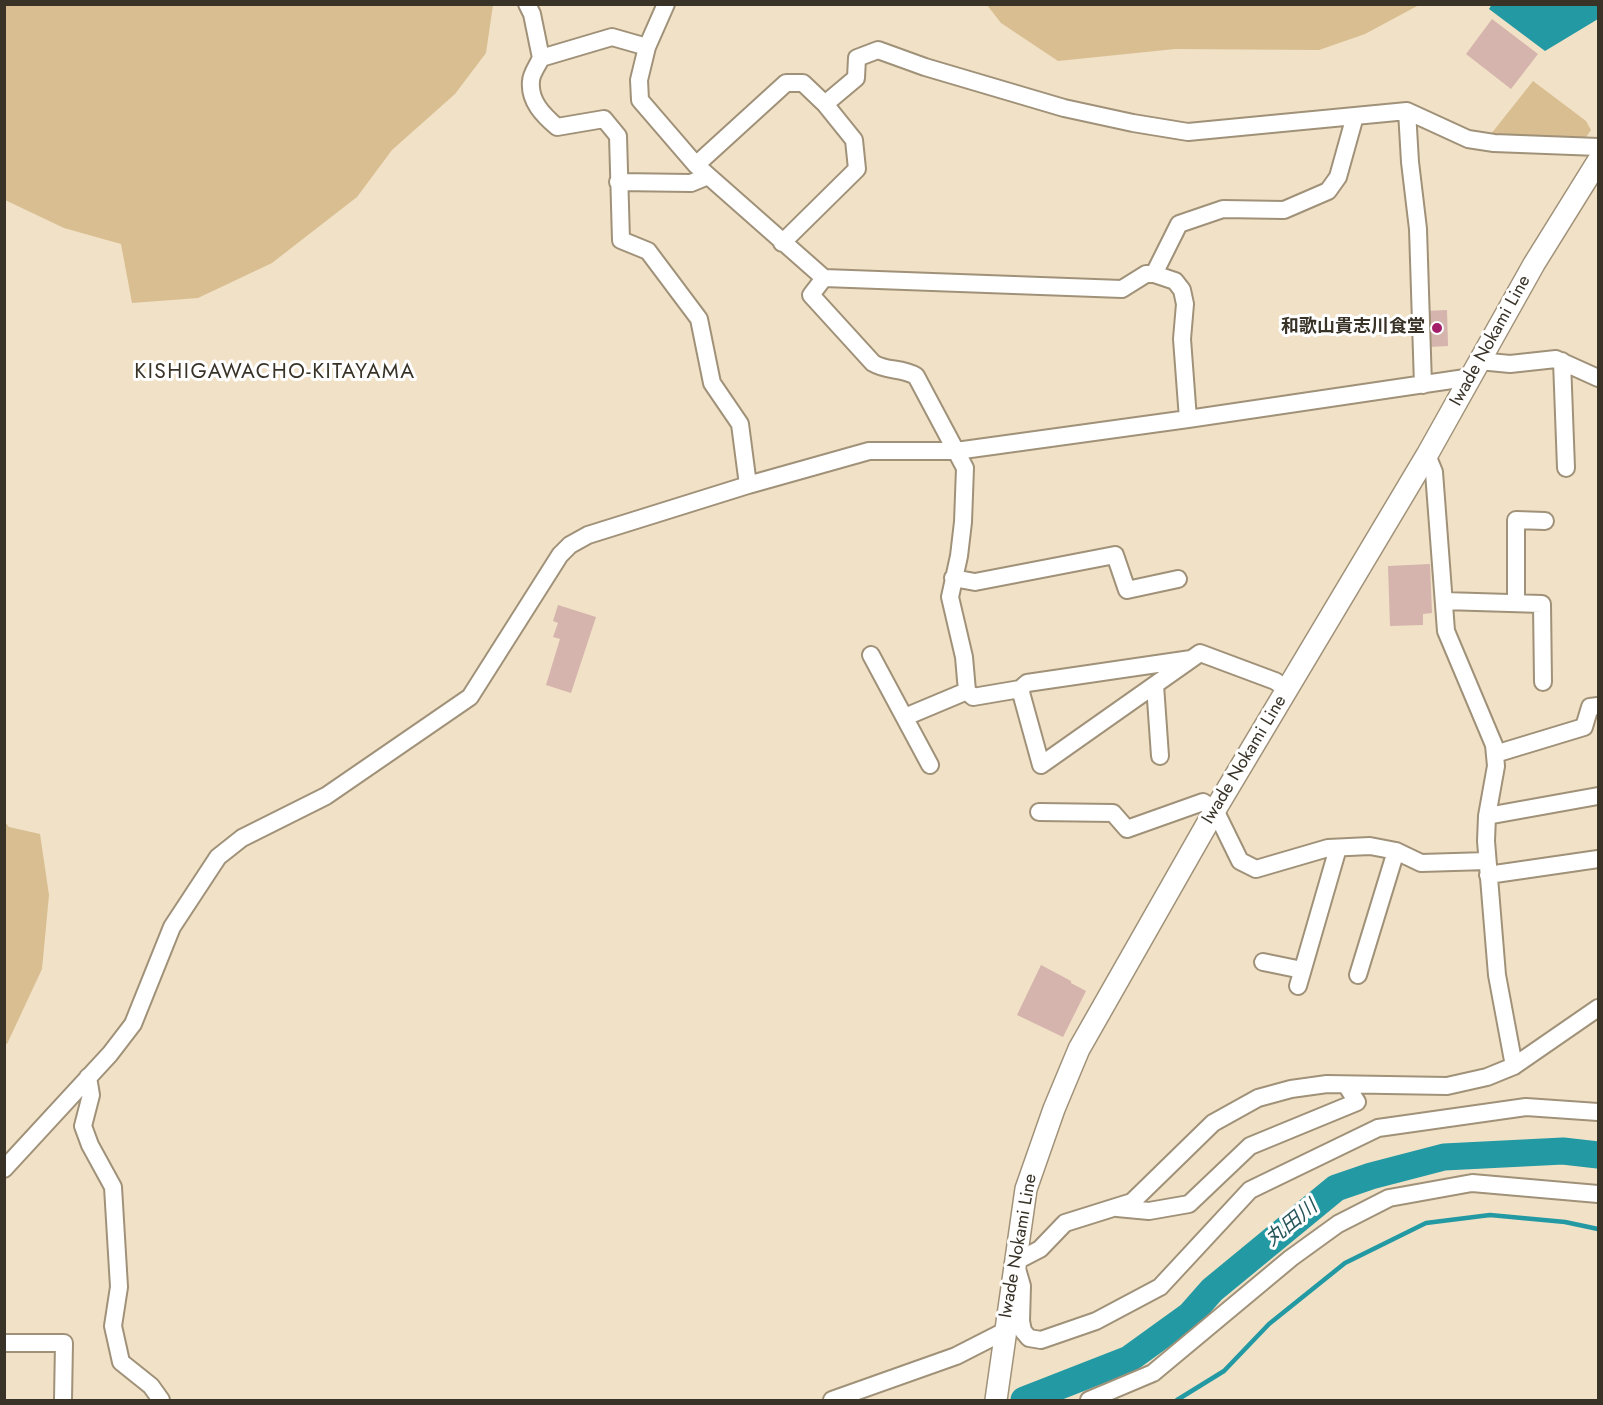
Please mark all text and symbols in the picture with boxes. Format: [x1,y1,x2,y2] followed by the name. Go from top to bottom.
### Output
[1446,272,1536,410] street label: Iwade Nokami Line
[1281,317,1425,339] place label: 和歌山貴志川食堂
[1430,321,1444,335] marker: 和歌山貴志川食堂
[134,360,416,386] district label: KISHIGAWACHO-KITAYAMA
[1198,692,1292,828] street label: Iwade Nokami Line
[996,1172,1042,1320] street label: Iwade Nokami Line
[1261,1196,1323,1252] water label: 丸田川

